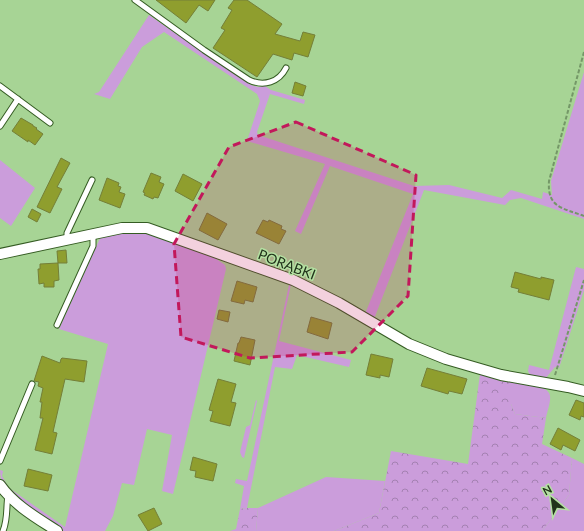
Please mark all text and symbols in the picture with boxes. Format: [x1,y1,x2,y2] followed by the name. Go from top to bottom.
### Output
[256,245,318,283] street label: PORĄBKI
[532,479,572,519] north arrow
[540,482,554,498] text: N

